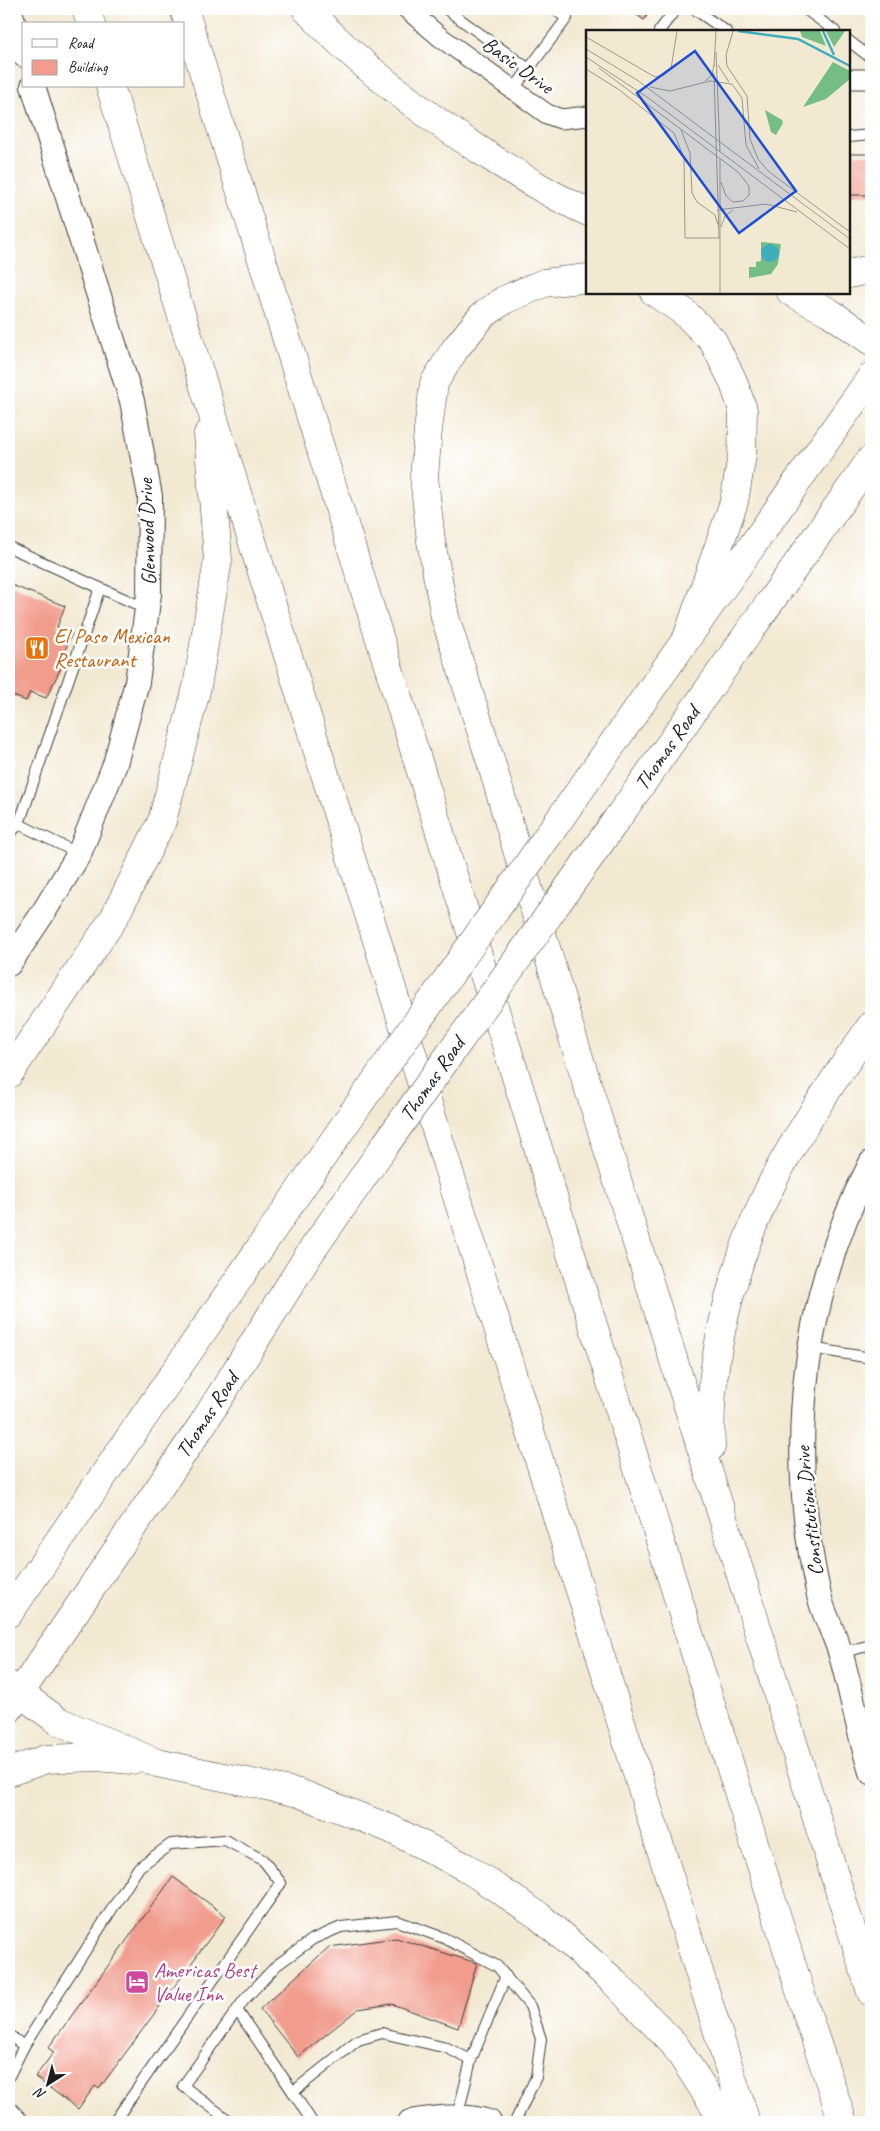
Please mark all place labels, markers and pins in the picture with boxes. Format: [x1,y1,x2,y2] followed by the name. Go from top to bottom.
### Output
[54,623,170,673] place label: El Paso Mexican Restaurant
[24,635,50,661] restaurant icon: El Paso Mexican Restaurant
[154,1957,258,2007] place label: Americas Best Value Inn
[124,1969,150,1995] hotel icon: Americas Best Value Inn

